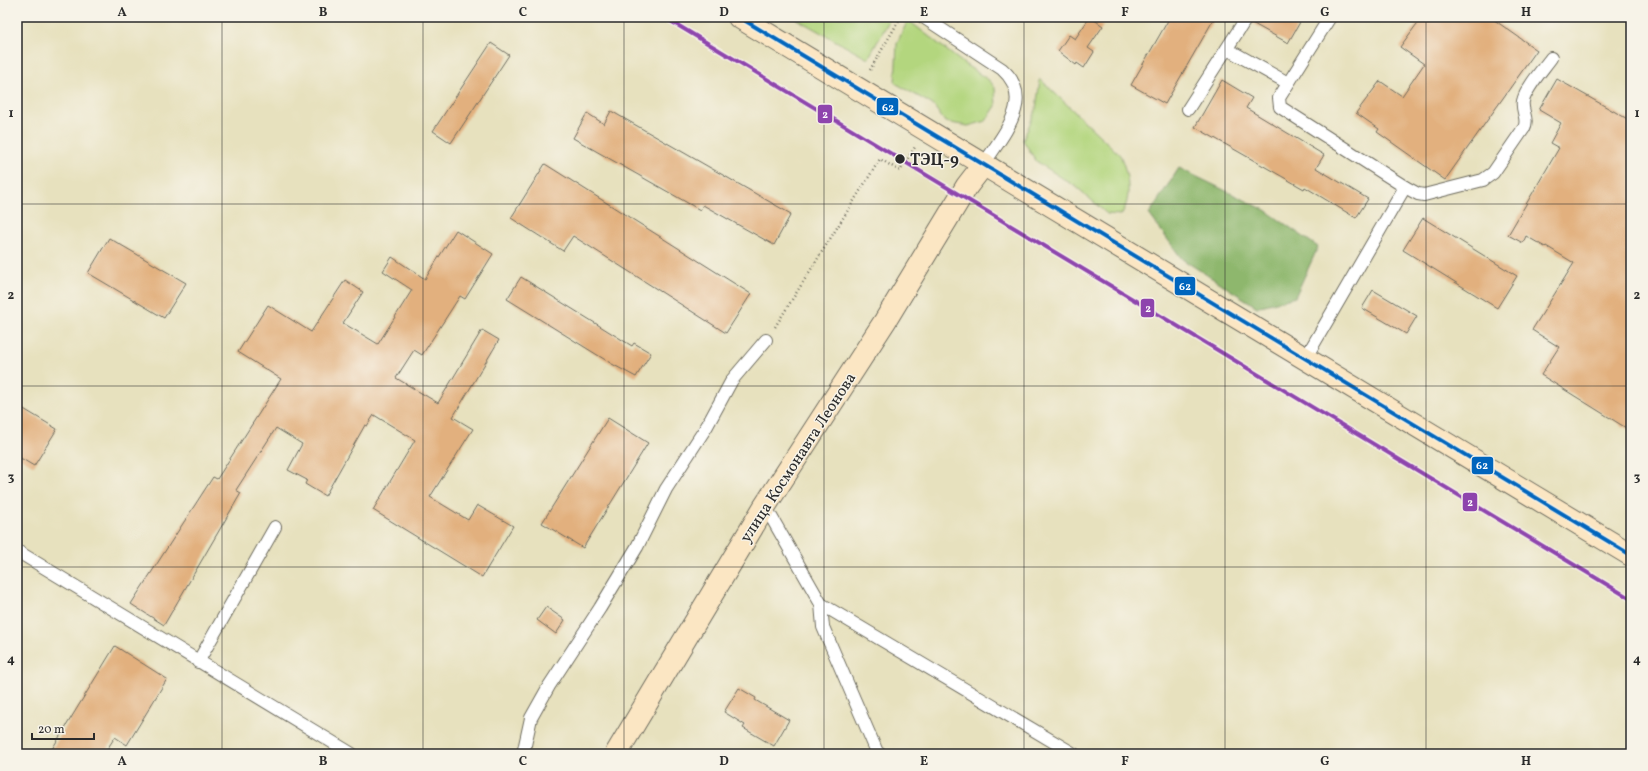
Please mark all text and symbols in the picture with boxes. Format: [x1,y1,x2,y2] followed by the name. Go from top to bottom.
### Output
[117,4,127,22] text: A
[319,4,328,22] text: B
[519,4,527,22] text: C
[719,4,729,22] text: D
[920,4,928,22] text: E
[1121,4,1129,22] text: F
[1320,4,1330,22] text: G
[1521,4,1531,22] text: H
[876,97,899,116] line badge: 62
[882,101,894,116] text: 62
[817,104,833,124] line badge: 2
[8,105,14,123] text: 1
[1634,105,1640,123] text: 1
[822,108,828,123] text: 2
[910,150,959,172] place label: ТЭЦ-9
[893,152,907,166] marker: ТЭЦ-9
[1174,276,1196,296] line badge: 62
[1179,280,1191,295] text: 62
[8,287,15,305] text: 2
[1634,287,1641,305] text: 2
[1140,298,1155,318] line badge: 2
[1145,302,1151,317] text: 2
[735,369,862,547] street label: улица Космонавта Леонова
[1471,456,1494,475] line badge: 62
[1476,459,1488,474] text: 62
[8,469,15,487] text: 3
[1634,469,1641,487] text: 3
[1462,492,1478,512] line badge: 2
[1467,496,1473,511] text: 2
[7,651,15,669] text: 4
[1633,651,1641,669] text: 4
[32,715,94,741] scale bar
[38,722,65,738] text: 20 m
[117,753,127,771] text: A
[319,753,328,771] text: B
[519,753,527,771] text: C
[719,753,729,771] text: D
[920,753,928,771] text: E
[1121,753,1129,771] text: F
[1320,753,1330,771] text: G
[1521,753,1531,771] text: H

